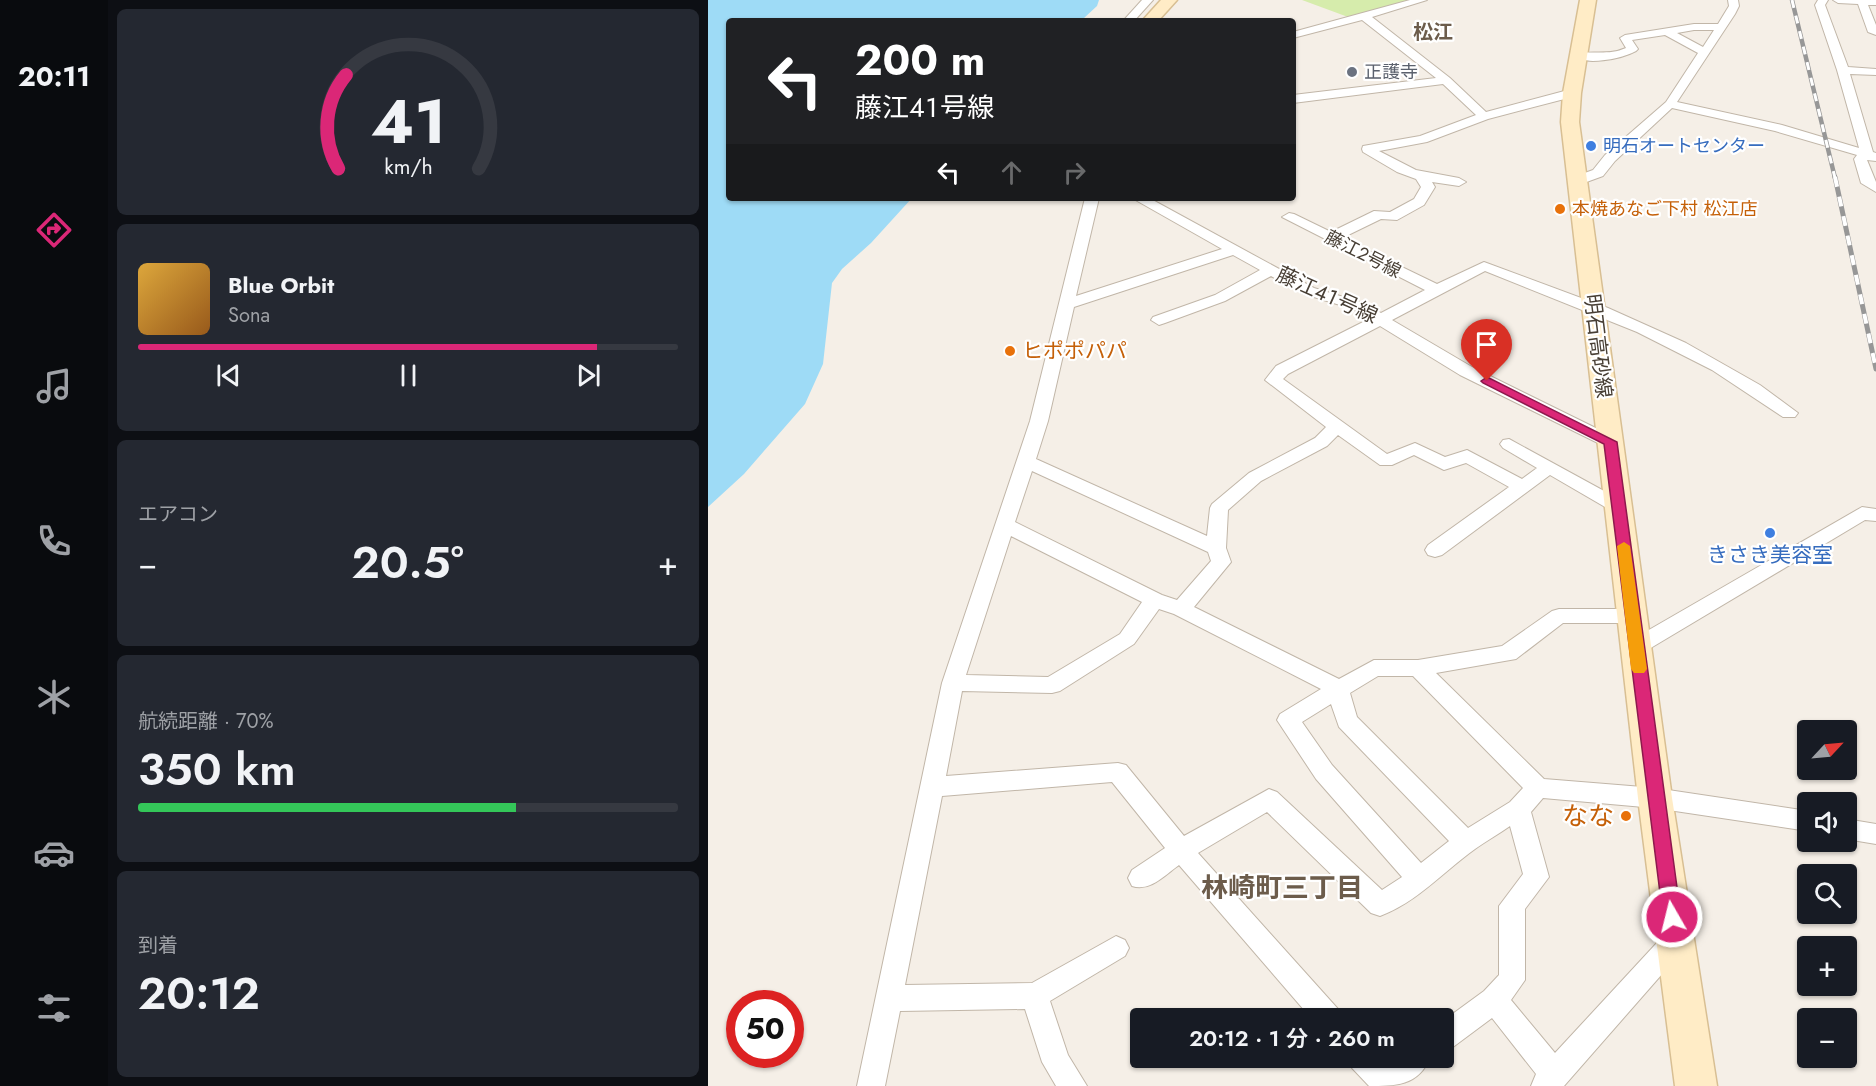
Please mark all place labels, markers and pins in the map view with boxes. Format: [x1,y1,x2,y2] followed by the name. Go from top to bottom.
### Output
[1364,59,1418,85] place label: 正護寺
[1345,65,1359,79] marker: 正護寺
[1603,133,1765,159] place label: 明石オートセンター
[1584,139,1598,153] marker: 明石オートセンター
[1572,196,1757,222] place label: 本焼あなご下村 松江店
[1553,202,1567,216] marker: 本焼あなご下村 松江店
[1461,319,1512,381] pin
[1022,336,1127,366] place label: ヒポポパパ
[1003,344,1017,358] marker: ヒポポパパ
[1763,526,1777,540] marker: きさき美容室
[1707,540,1833,570] place label: きさき美容室
[1562,797,1614,835] place label: なな
[1619,809,1633,823] marker: なな

